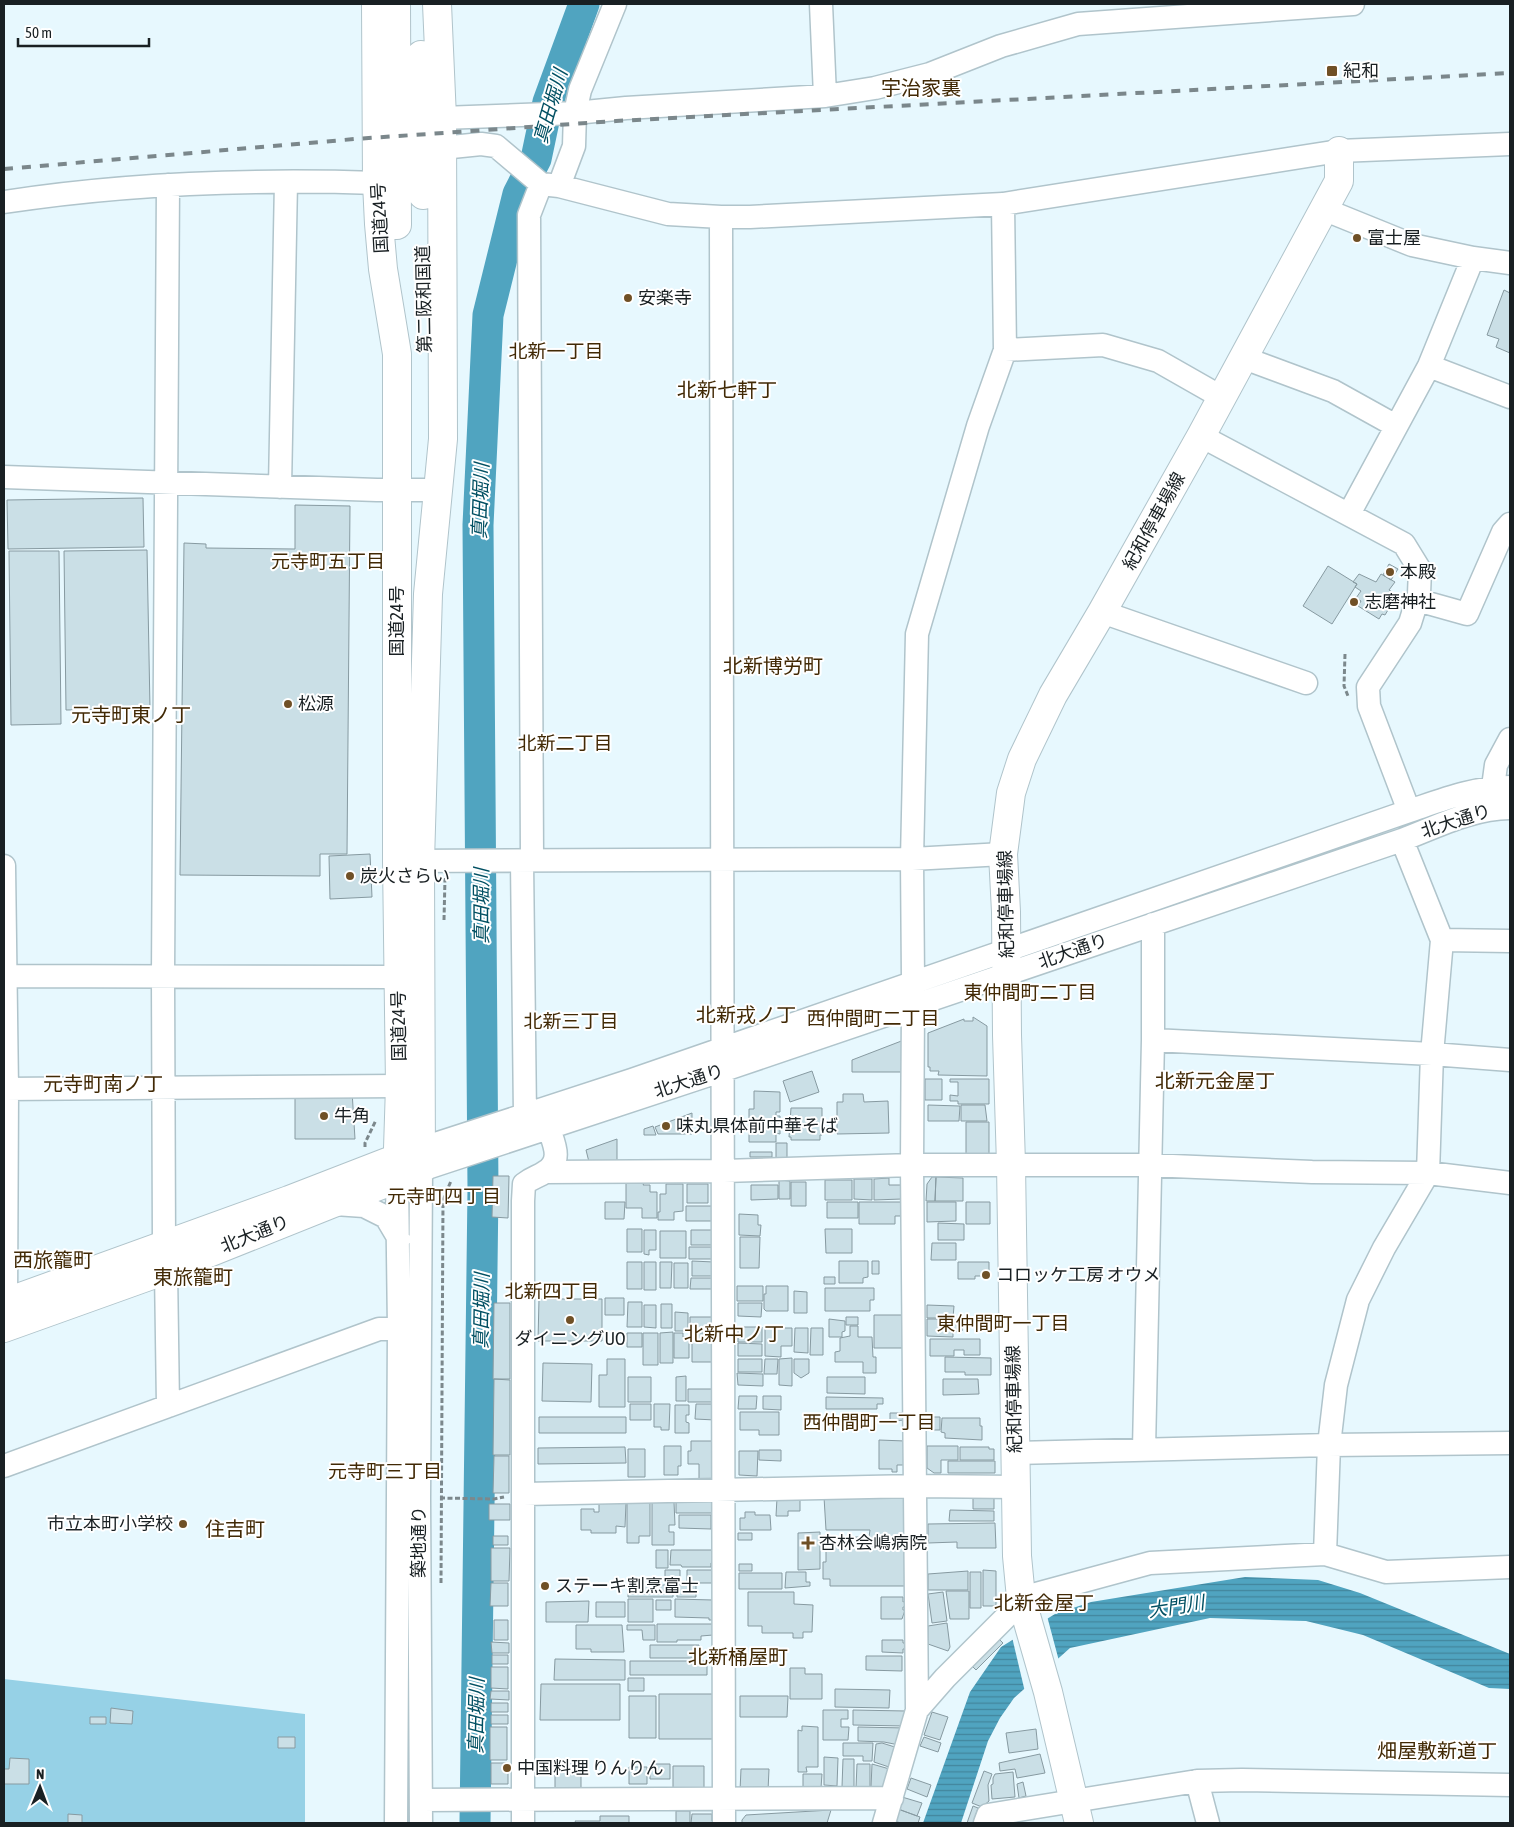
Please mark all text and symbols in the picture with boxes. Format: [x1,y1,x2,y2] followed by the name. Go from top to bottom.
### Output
[18,15,149,47] scale bar
[25,24,52,41] text: 50 m
[1343,60,1379,81] place label: 紀和
[1325,64,1339,78] marker: 紀和
[529,65,572,146] water label: 真田堀川
[881,76,961,99] district label: 宇治家裏
[367,182,392,254] street label: 国道24号
[1367,227,1421,248] place label: 富士屋
[1351,232,1363,244] marker: 富士屋
[412,245,435,353] street label: 第二阪和国道
[638,287,692,308] place label: 安楽寺
[622,292,634,304] marker: 安楽寺
[508,340,604,362] district label: 北新一丁目
[677,378,777,401] district label: 北新七軒丁
[468,461,492,539] water label: 真田堀川
[1118,468,1189,573] street label: 紀和停車場線
[271,550,385,572] district label: 元寺町五丁目
[1400,561,1436,582] place label: 本殿
[1384,566,1396,578] marker: 本殿
[386,586,407,656] street label: 国道24号
[1364,591,1436,612] place label: 志磨神社
[1348,596,1360,608] marker: 志磨神社
[723,654,823,677] district label: 北新博労町
[298,693,334,714] place label: 松源
[282,698,294,710] marker: 松源
[71,703,191,726] district label: 元寺町東ノ丁
[517,732,613,754] district label: 北新二丁目
[1418,799,1493,842] street label: 北大通り
[994,850,1017,958] street label: 紀和停車場線
[360,865,450,886] place label: 炭火さらい
[470,866,492,944] water label: 真田堀川
[344,870,356,882] marker: 炭火さらい
[1035,929,1110,972] street label: 北大通り
[963,981,1097,1003] district label: 東仲間町二丁目
[387,990,410,1062] street label: 国道24号
[696,1003,796,1026] district label: 北新戎ノ丁
[806,1007,940,1029] district label: 西仲間町二丁目
[523,1010,619,1032] district label: 北新三丁目
[651,1059,726,1102] street label: 北大通り
[1155,1069,1275,1092] district label: 北新元金屋丁
[43,1072,163,1095] district label: 元寺町南ノ丁
[334,1105,370,1126] place label: 牛角
[318,1110,330,1122] marker: 牛角
[676,1115,838,1136] place label: 味丸県体前中華そば
[660,1120,672,1132] marker: 味丸県体前中華そば
[387,1185,501,1207] district label: 元寺町四丁目
[218,1210,292,1257] street label: 北大通り
[13,1248,93,1271] district label: 西旅籠町
[996,1264,1160,1285] place label: コロッケ工房 オウメ
[153,1265,233,1288] district label: 東旅籠町
[980,1269,992,1281] marker: コロッケ工房 オウメ
[469,1271,493,1349] water label: 真田堀川
[504,1280,600,1302] district label: 北新四丁目
[936,1312,1070,1334] district label: 東仲間町一丁目
[564,1314,576,1326] marker: ダイニングUO
[684,1322,784,1345] district label: 北新中ノ丁
[514,1328,626,1349] place label: ダイニングUO
[1002,1345,1025,1453] street label: 紀和停車場線
[802,1411,936,1433] district label: 西仲間町一丁目
[328,1460,442,1482] district label: 元寺町三丁目
[408,1506,429,1578] street label: 築地通り
[47,1513,173,1534] place label: 市立本町小学校
[205,1517,265,1540] district label: 住吉町
[177,1518,189,1530] marker: 市立本町小学校
[819,1532,927,1553] place label: 杏林会嶋病院
[801,1536,815,1550] marker: 杏林会嶋病院
[555,1575,699,1596] place label: ステーキ割烹富士
[539,1580,551,1592] marker: ステーキ割烹富士
[1146,1590,1208,1621] water label: 大門川
[994,1591,1094,1614] district label: 北新金屋丁
[688,1645,788,1668] district label: 北新桶屋町
[464,1676,488,1754] water label: 真田堀川
[1377,1739,1497,1762] district label: 畑屋敷新道丁
[517,1757,663,1778] place label: 中国料理 りんりん
[15,1762,65,1812] north arrow
[501,1762,513,1774] marker: 中国料理 りんりん
[36,1766,44,1782] text: N

